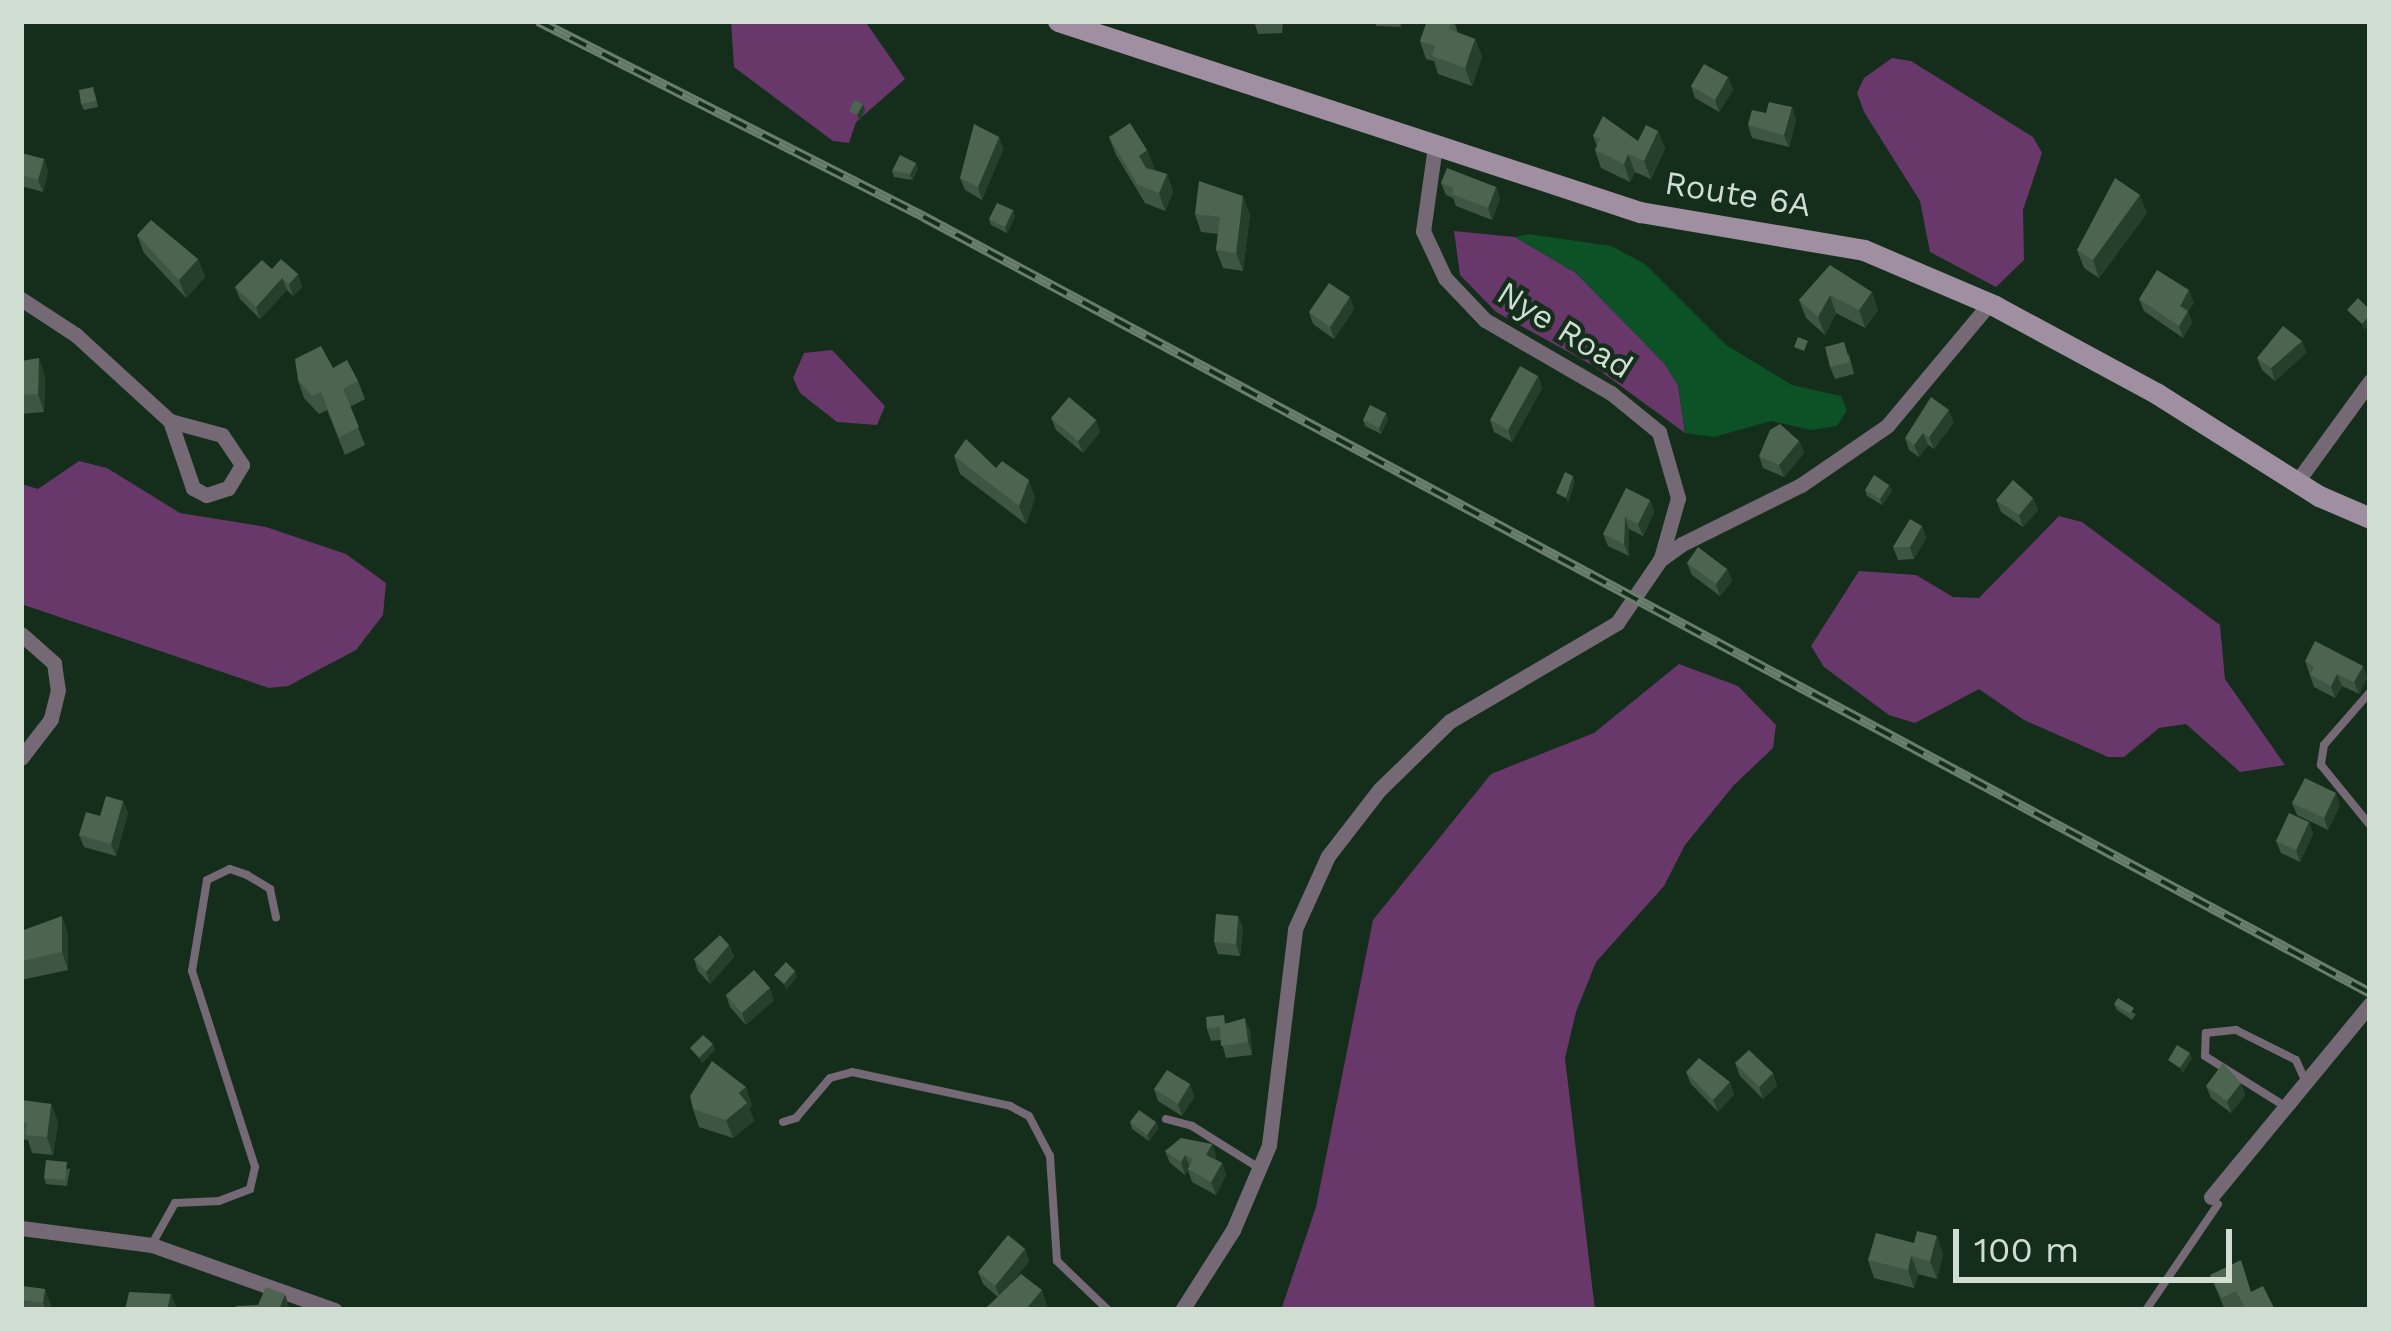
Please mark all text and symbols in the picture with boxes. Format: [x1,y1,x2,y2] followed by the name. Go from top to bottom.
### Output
[1662,163,1814,225] street label: Route 6A
[1490,273,1640,387] street label: Nye Road
[1959,1205,2238,1279] scale bar
[1974,1229,2079,1271] text: 100 m

